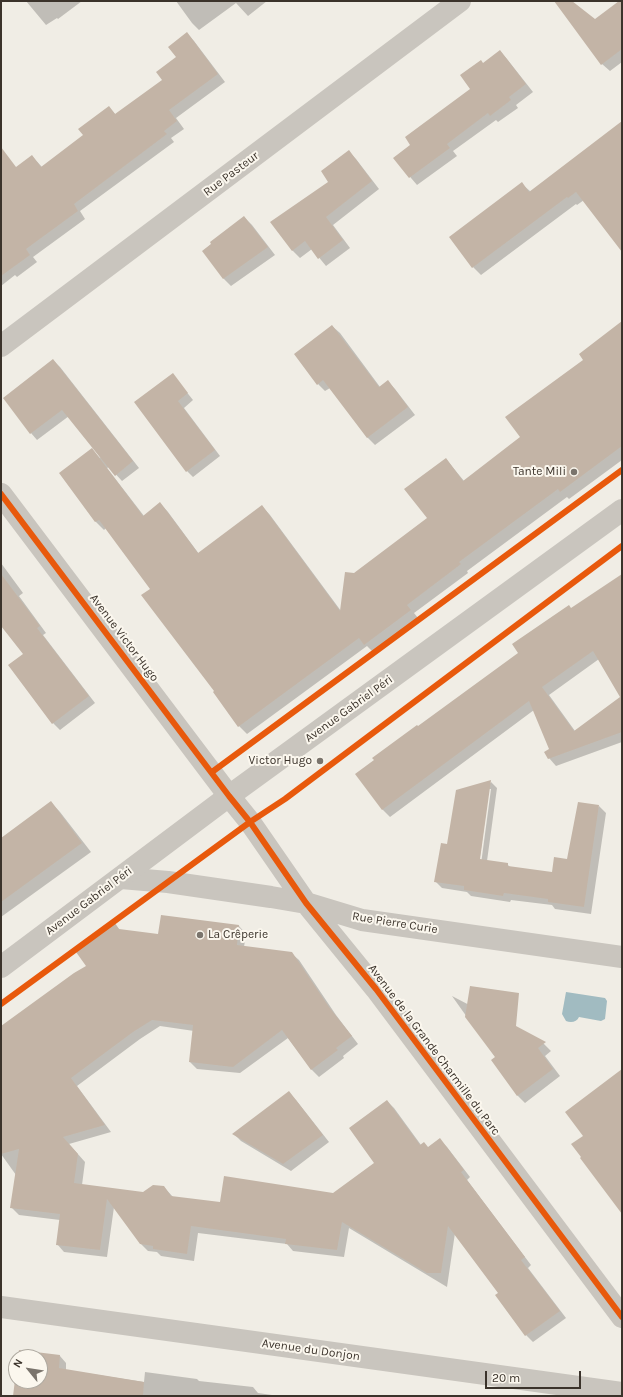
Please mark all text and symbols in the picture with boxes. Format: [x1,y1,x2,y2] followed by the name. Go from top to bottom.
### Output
[201,149,261,199] street label: Rue Pasteur
[513,465,566,479] place label: Tante Mili
[569,467,579,477] marker: Tante Mili
[86,591,162,685] street label: Avenue Victor Hugo
[302,672,396,746] street label: Avenue Gabriel Péri
[249,754,312,768] place label: Victor Hugo
[315,756,325,766] marker: Victor Hugo
[43,864,135,938] street label: Avenue Gabriel Péri
[351,909,439,937] street label: Rue Pierre Curie
[208,928,268,942] place label: La Crêperie
[195,930,205,940] marker: La Crêperie
[365,962,503,1138] street label: Avenue de la Grande Charmille du Parc
[261,1336,361,1364] street label: Avenue du Donjon
[8,1349,48,1389] north arrow
[10,1357,26,1370] text: N
[487,1363,583,1389] scale bar
[492,1371,520,1385] text: 20 m

